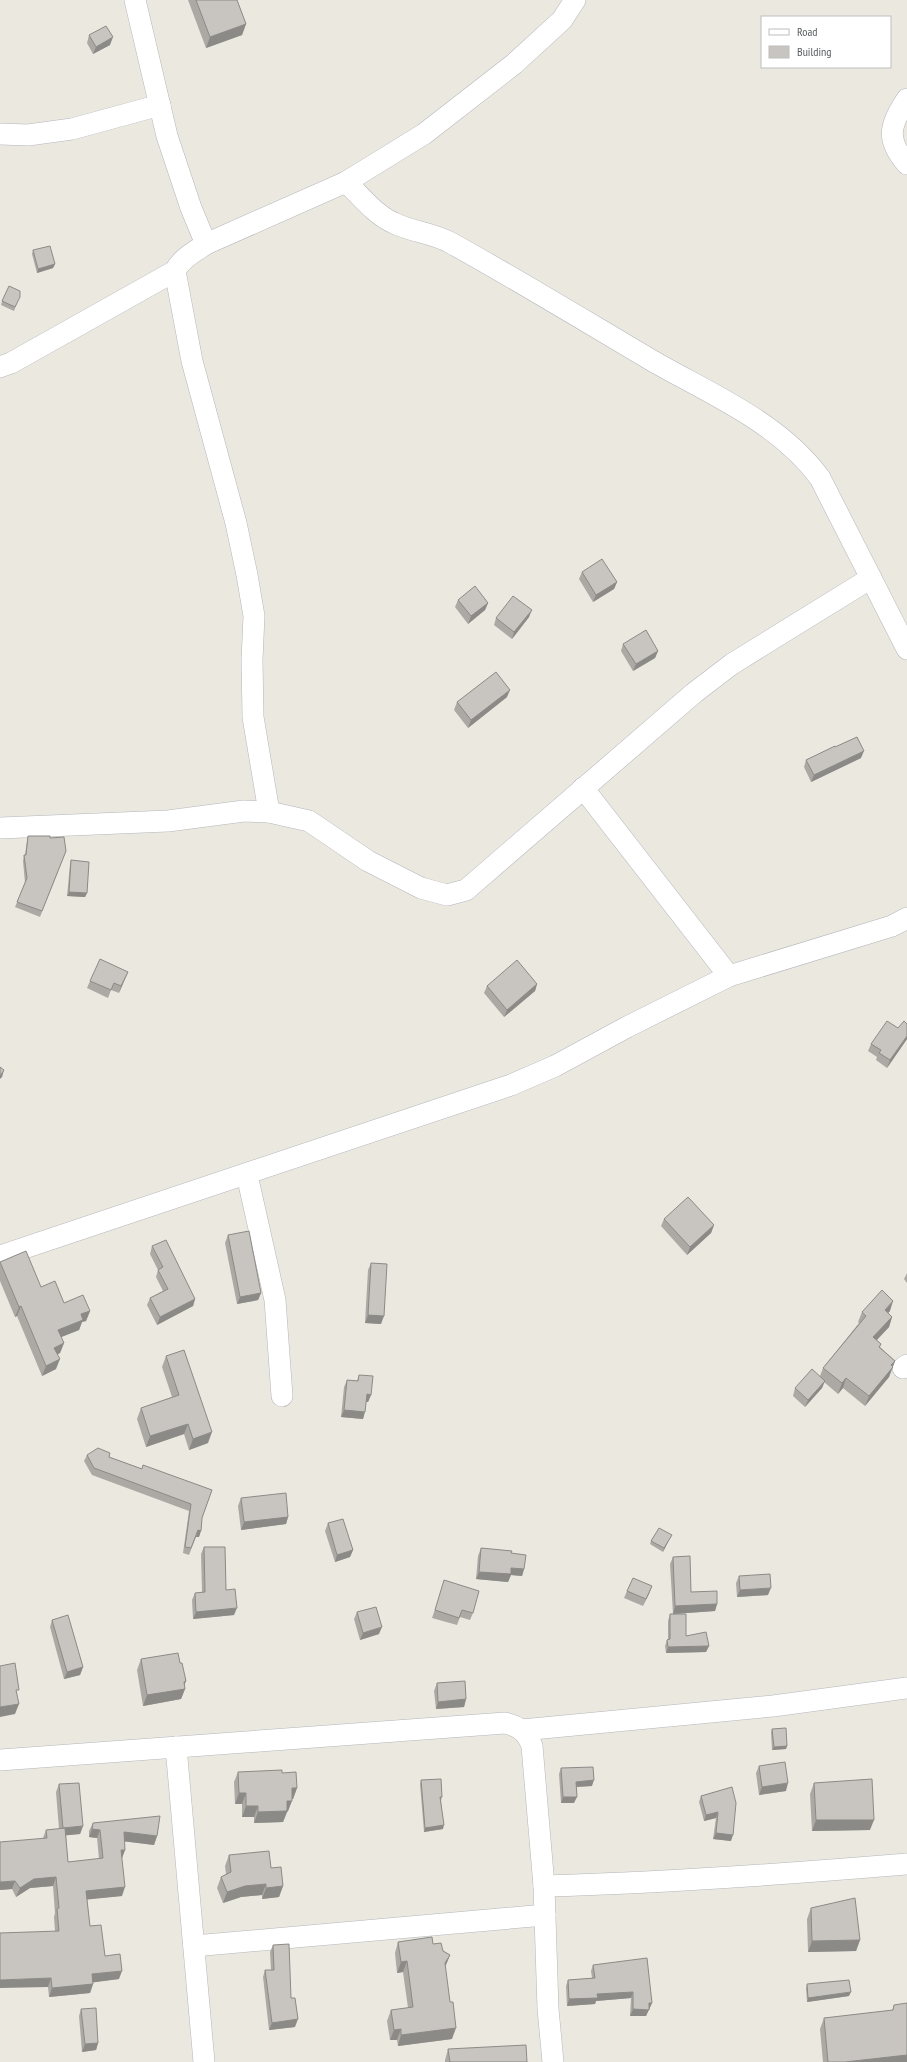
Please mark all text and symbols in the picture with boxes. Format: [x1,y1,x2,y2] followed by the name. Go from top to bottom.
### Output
[761,16,891,68] legend
[797,24,817,39] text: Road
[797,44,832,59] text: Building

